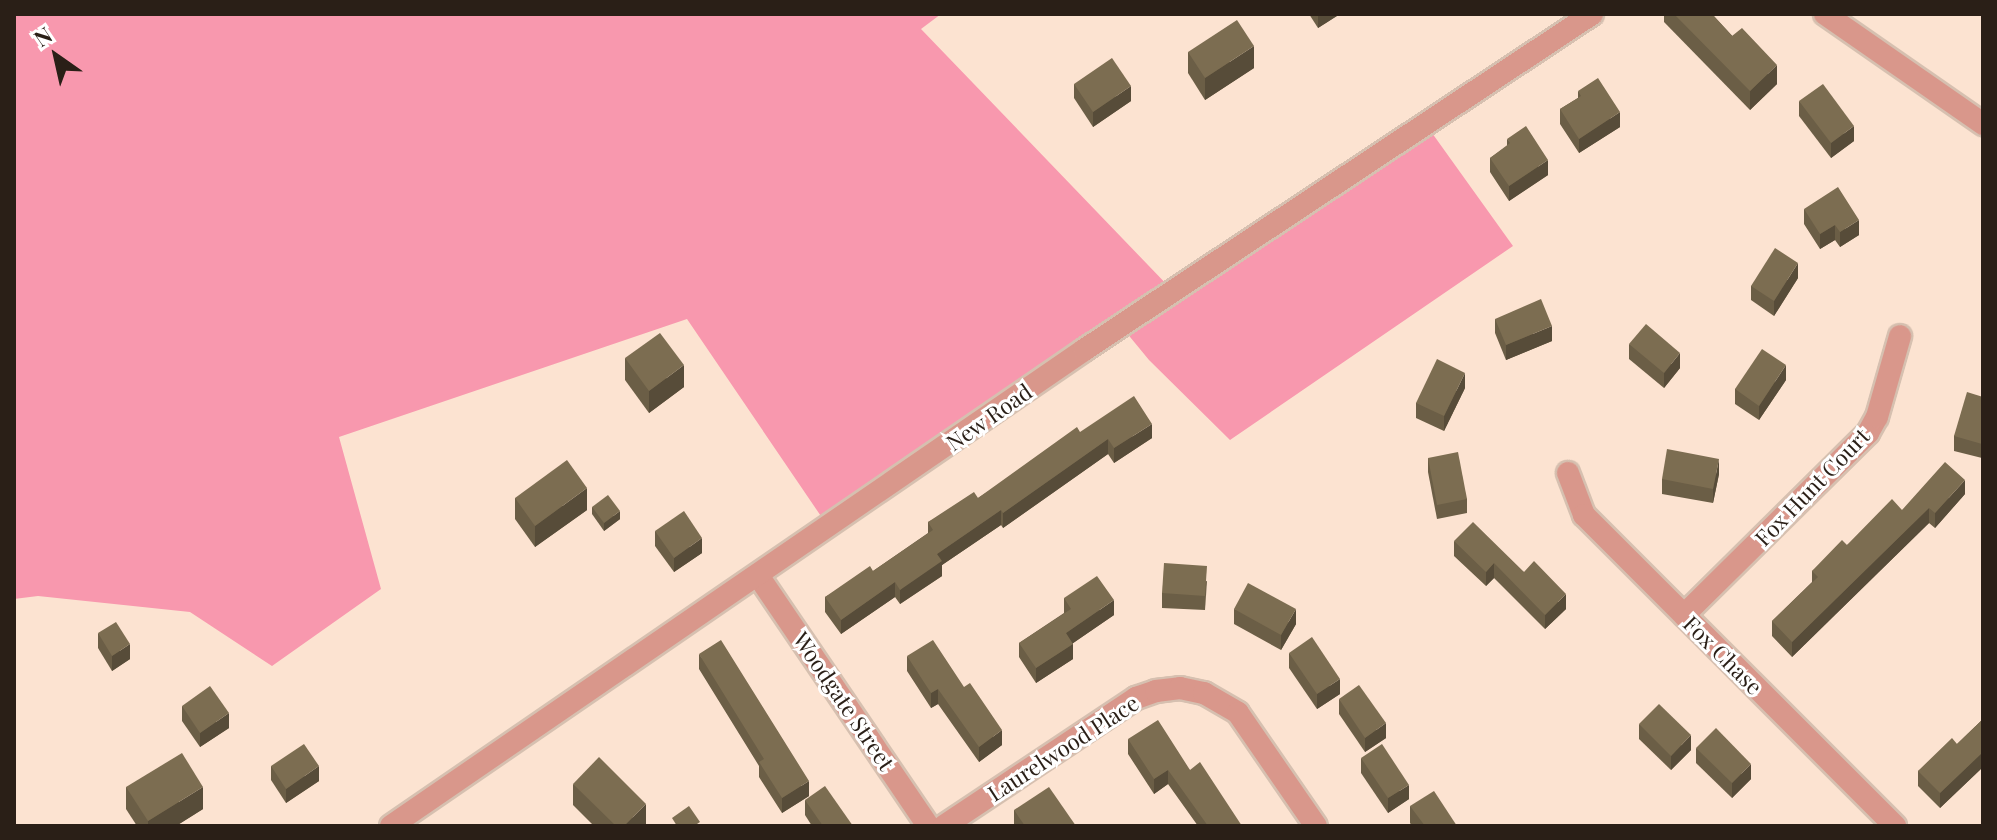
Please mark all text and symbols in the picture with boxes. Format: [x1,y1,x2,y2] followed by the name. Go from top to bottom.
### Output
[16,16,96,96] north arrow
[28,19,58,53] text: N
[941,378,1037,456] street label: New Road
[1749,423,1875,551] street label: Fox Hunt Court
[1678,610,1768,700] street label: Fox Chase
[788,627,900,775] street label: Woodgate Street
[983,689,1143,807] street label: Laurelwood Place

